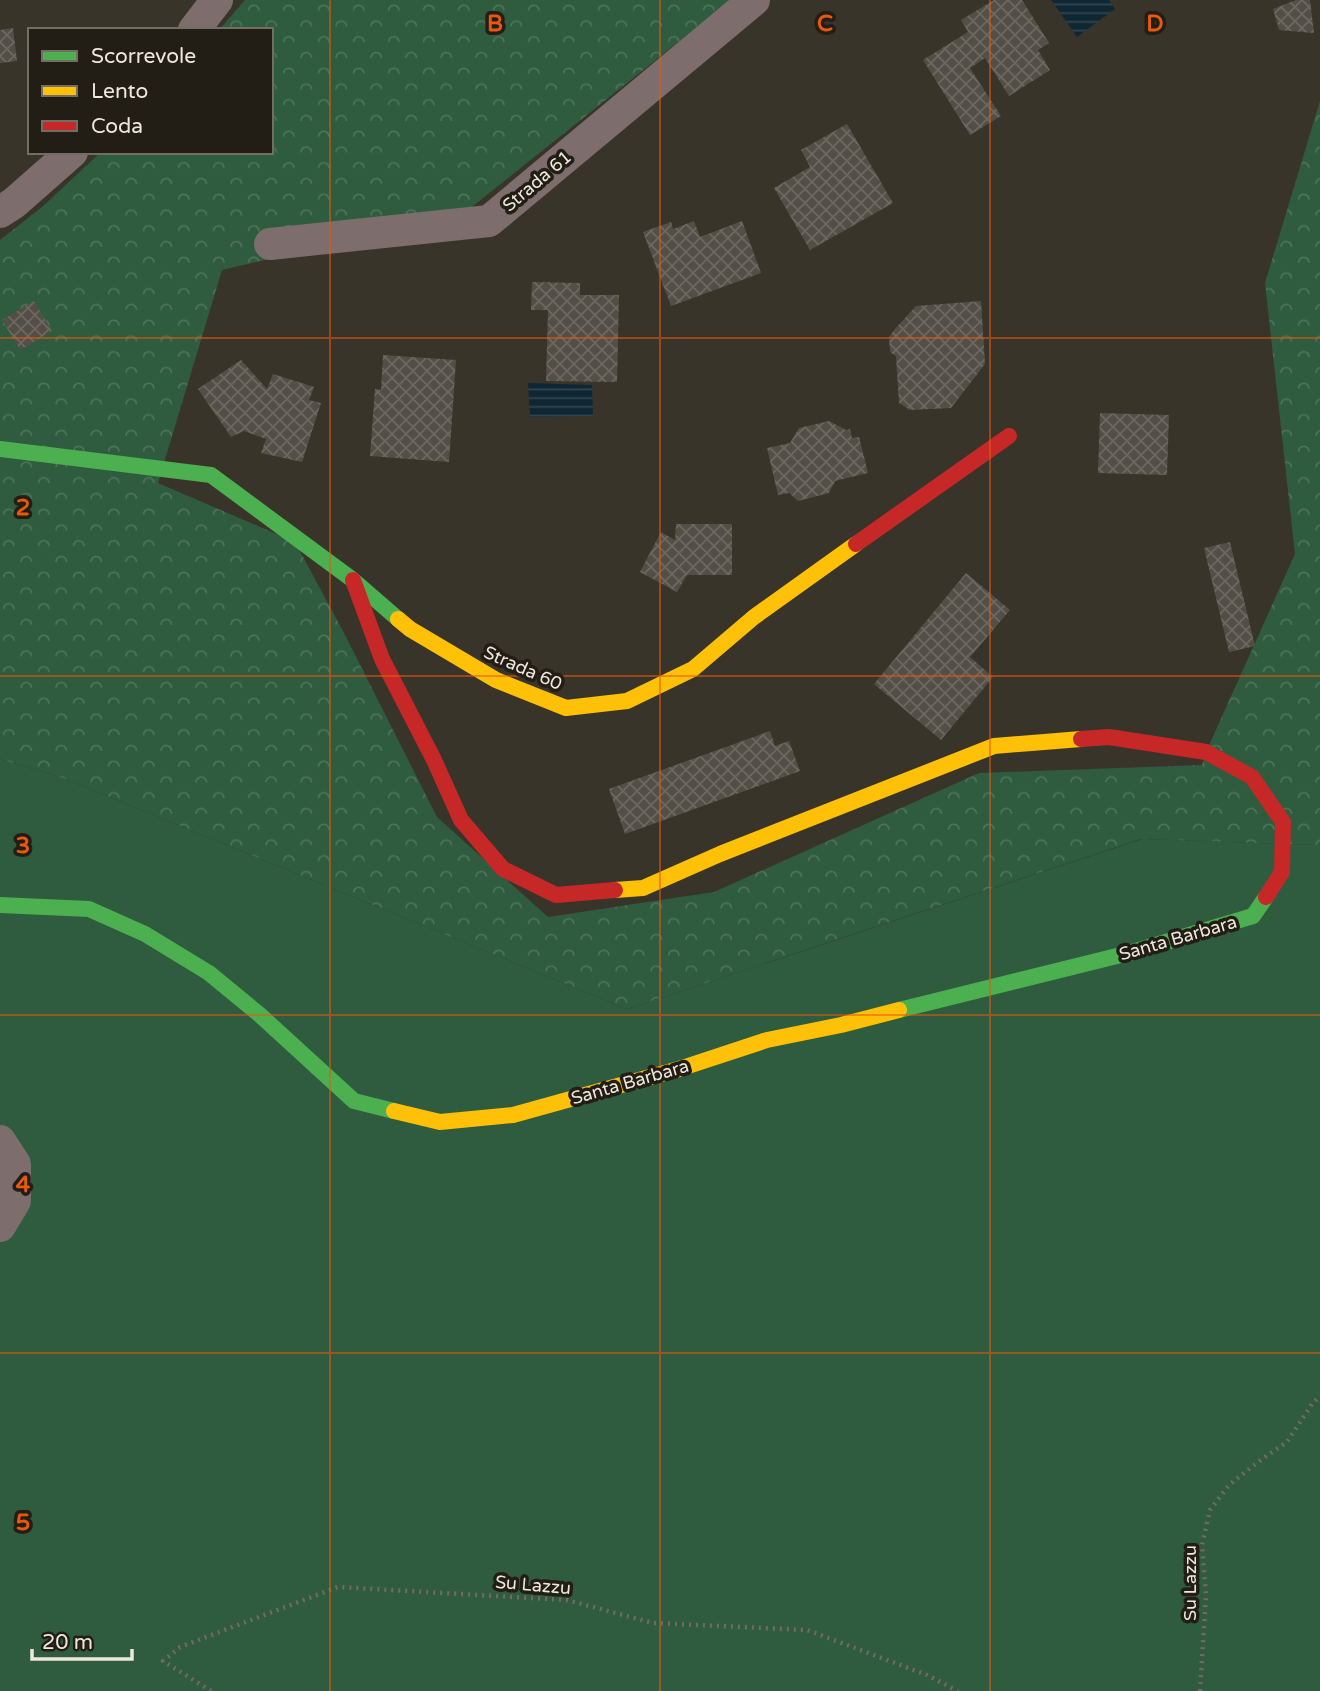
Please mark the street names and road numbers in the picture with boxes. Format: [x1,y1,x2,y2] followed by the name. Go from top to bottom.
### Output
[498,146,576,216] street label: Strada 61
[480,641,566,695] street label: Strada 60
[1117,911,1239,965] street label: Santa Barbara
[569,1055,691,1109] street label: Santa Barbara
[1179,1545,1201,1621] street label: Su Lazzu
[494,1571,572,1599] street label: Su Lazzu

